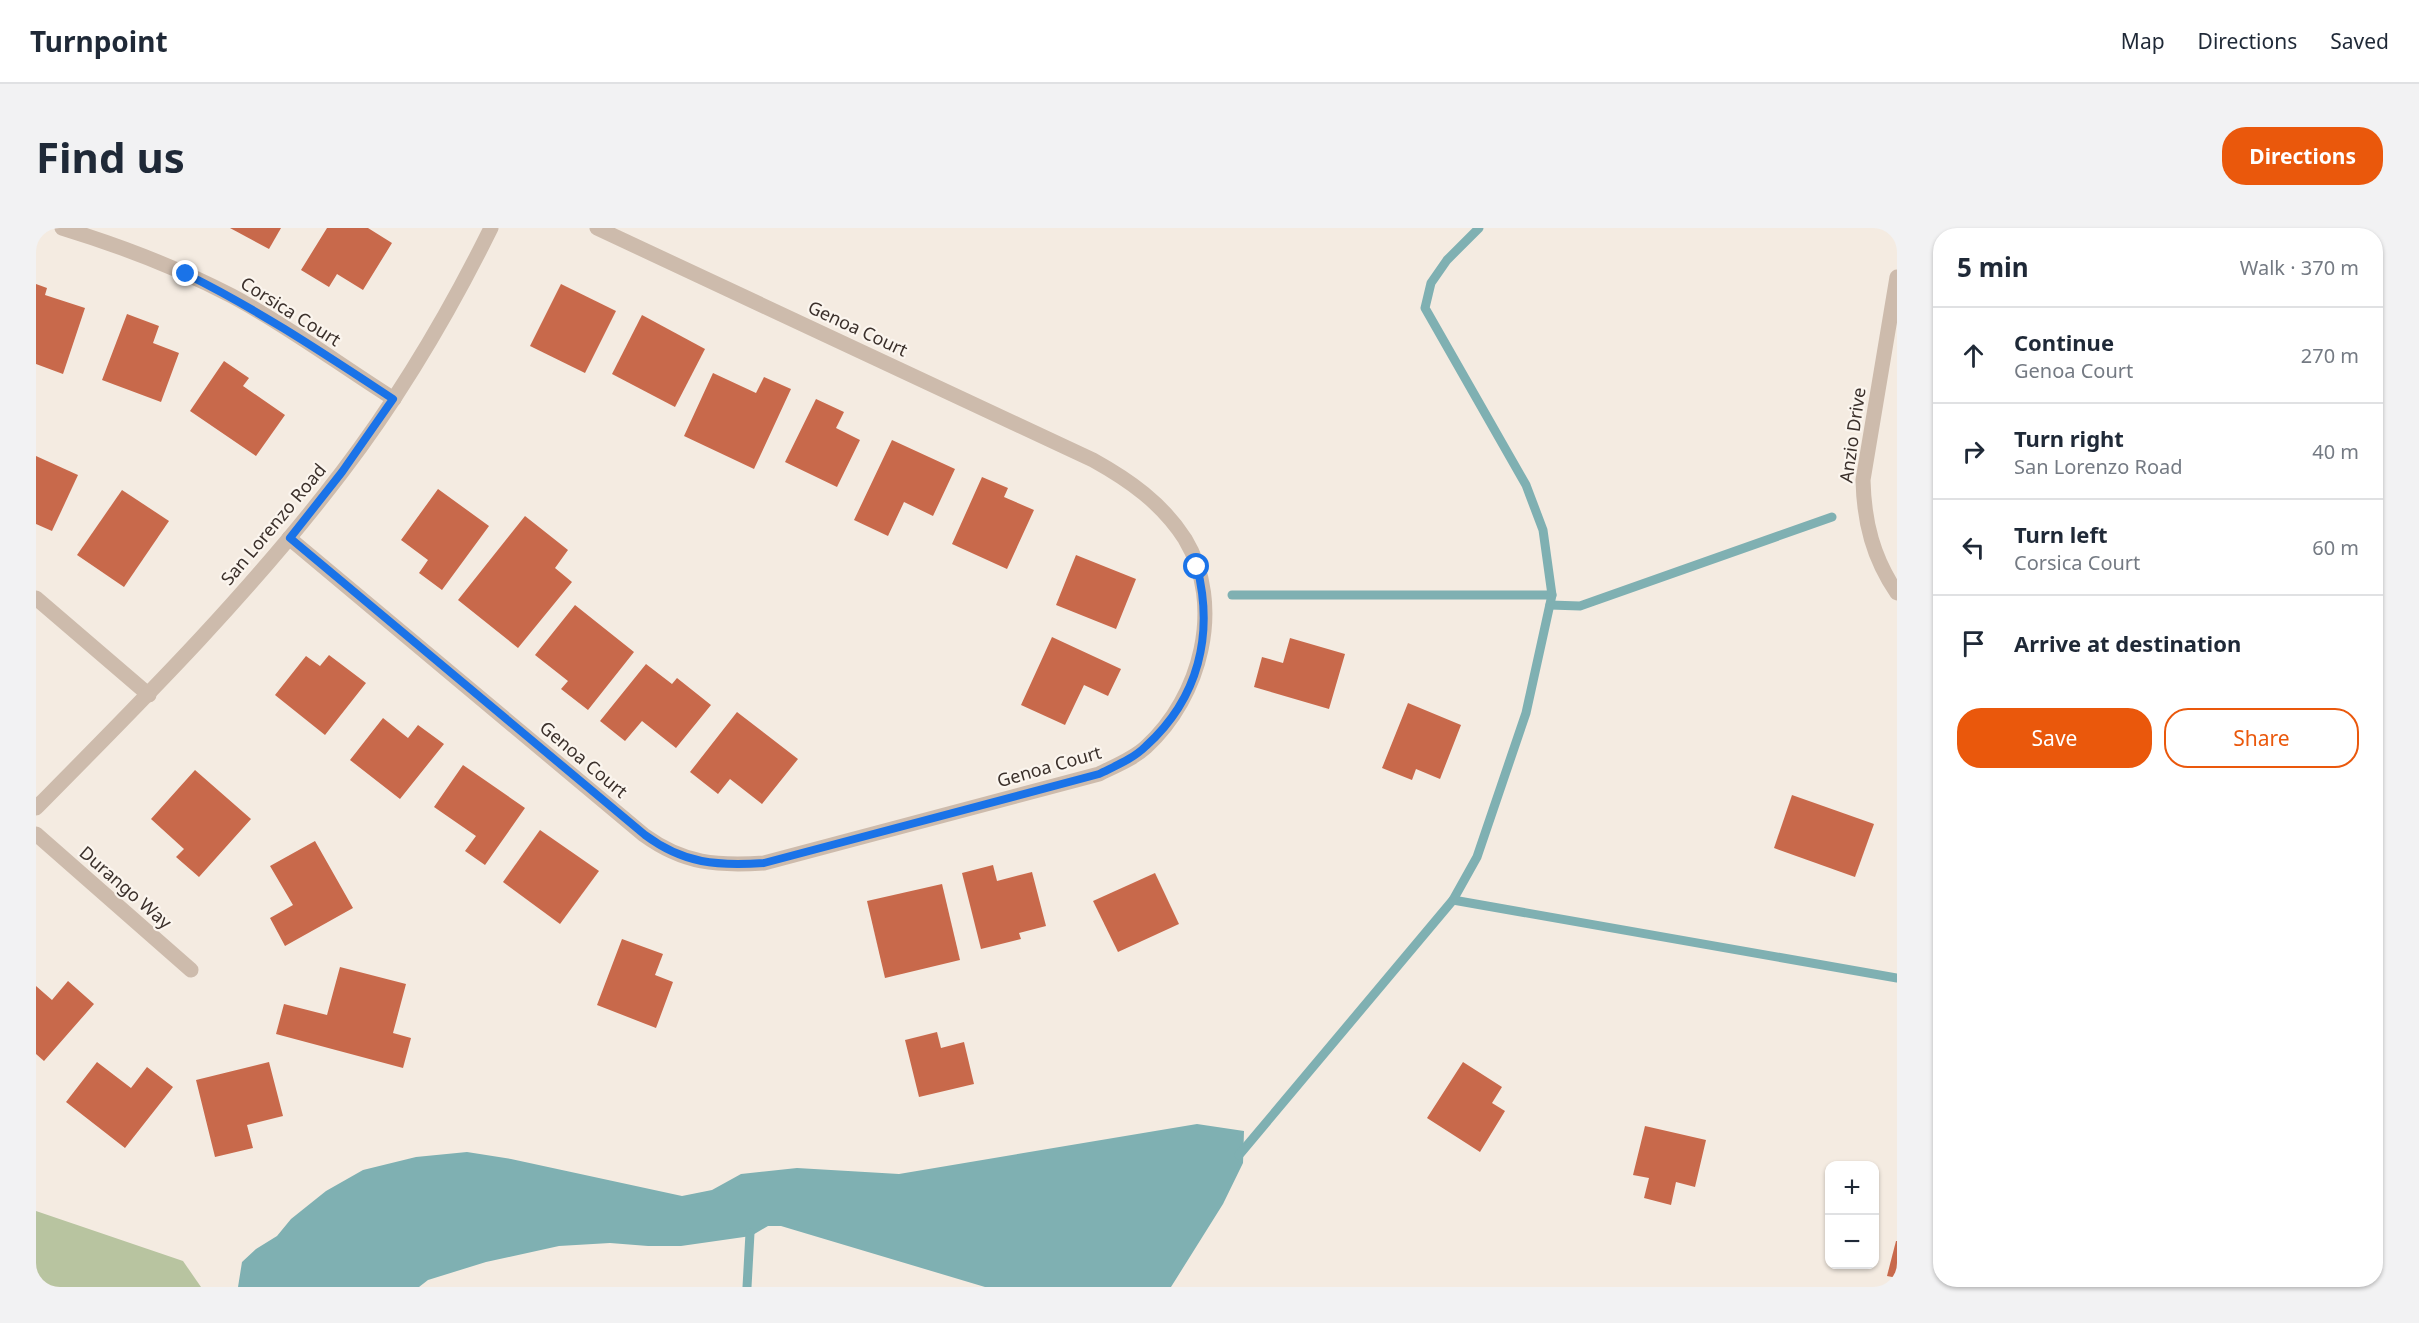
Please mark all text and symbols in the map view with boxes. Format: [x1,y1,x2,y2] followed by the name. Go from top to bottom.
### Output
[30,22,168,60] text: Turnpoint
[2121,27,2165,55] text: Map
[2198,27,2297,55] text: Directions
[2330,27,2389,55] text: Saved
[2222,127,2383,185] button: Directions
[36,128,185,185] text: Find us
[1957,249,2029,285] text: 5 min
[2240,254,2359,281] text: Walk · 370 m
[172,260,198,286] route end
[236,271,346,352] street label: Corsica Court
[804,294,912,362] street label: Genoa Court
[2014,327,2114,357] text: Continue
[1957,339,1990,372] icon: ahead
[2301,342,2359,369] text: 270 m
[2014,357,2133,384] text: Genoa Court
[1833,386,1871,484] street label: Anzio Drive
[2014,423,2124,453] text: Turn right
[1957,435,1990,468] icon: right
[2312,438,2359,465] text: 40 m
[2014,453,2183,480] text: San Lorenzo Road
[215,458,331,590] street label: San Lorenzo Road
[2014,519,2108,549] text: Turn left
[1957,531,1990,564] icon: left
[2312,534,2359,561] text: 60 m
[2014,549,2140,576] text: Corsica Court
[1183,553,1209,579] route start
[1957,627,1990,660] icon: arrive
[2014,628,2241,658] text: Arrive at destination
[1957,708,2152,768] button: Save
[2164,708,2359,768] button: Share
[535,715,633,803] street label: Genoa Court
[994,740,1104,792] street label: Genoa Court
[75,840,178,934] street label: Durango Way
[1825,1161,1879,1269] map controls
[1825,1161,1879,1215] button: +
[1825,1215,1879,1269] button: −

